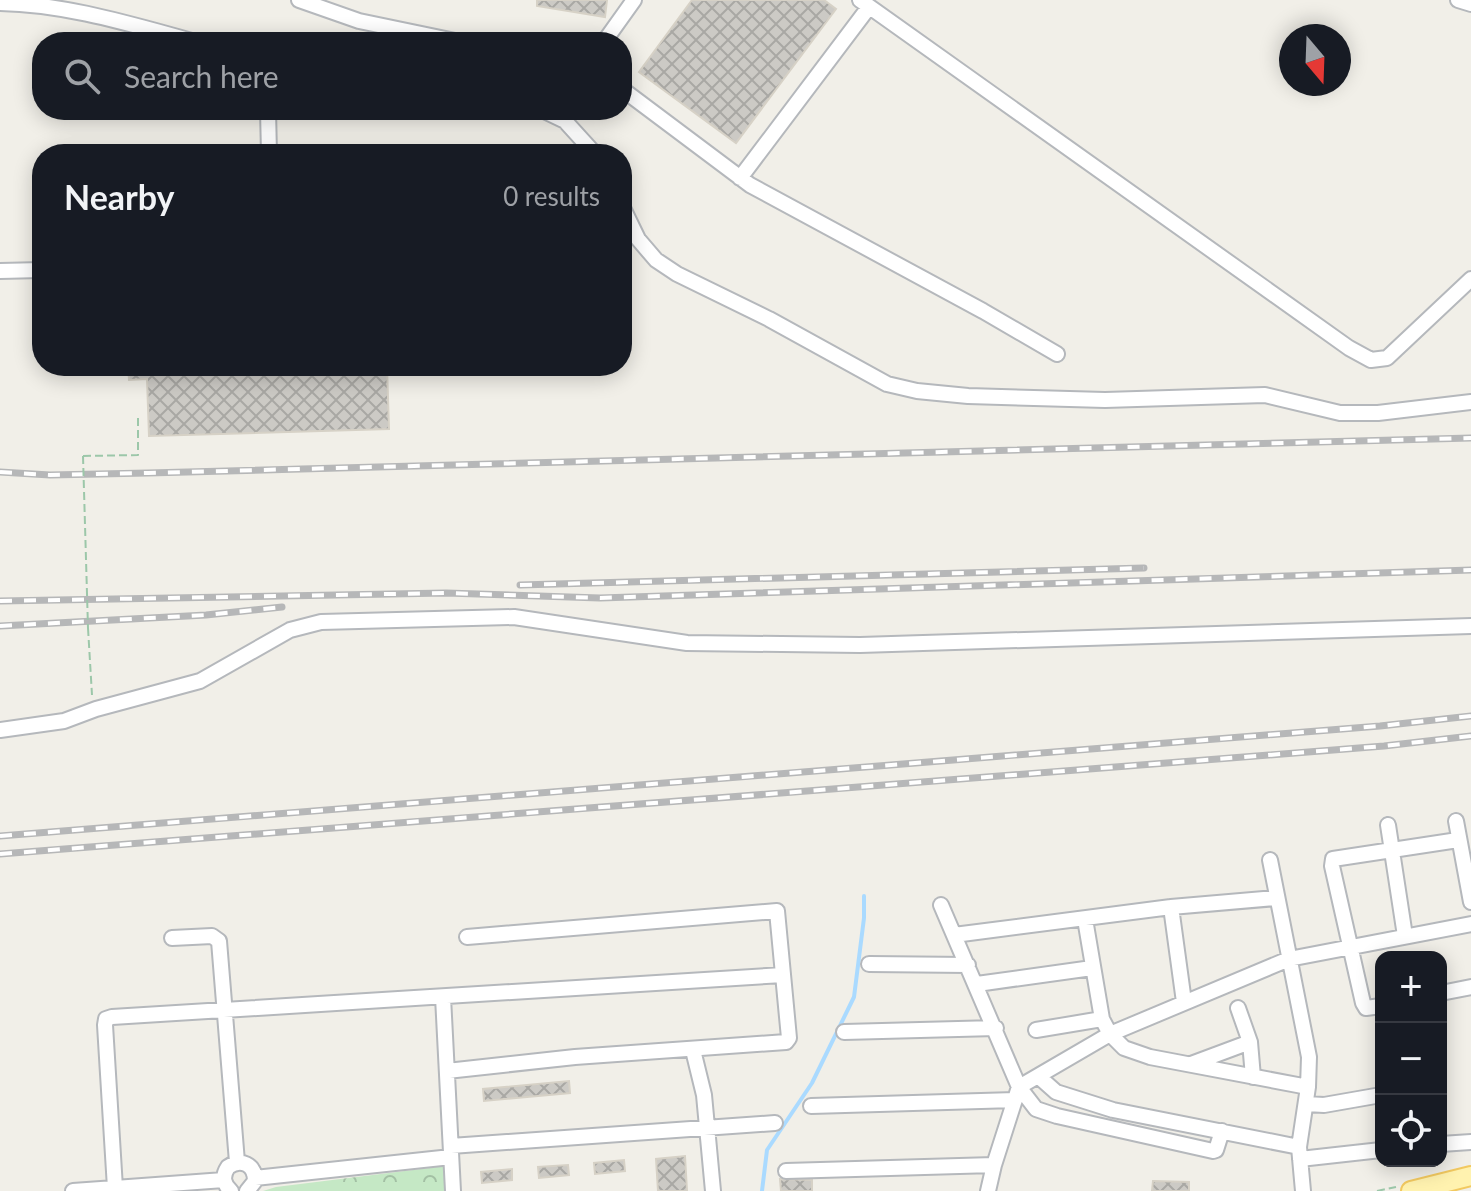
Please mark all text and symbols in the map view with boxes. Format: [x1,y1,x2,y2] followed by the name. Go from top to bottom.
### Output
[1279,24,1351,96] north arrow
[32,32,632,120] search box
[60,54,104,98] icon: search
[124,58,279,94] text: Search here
[64,176,175,217] text: Nearby
[503,180,600,212] text: 0 results
[1375,951,1447,1167] map controls
[1375,951,1447,1023] button: +
[1375,1023,1447,1095] button: −
[1375,1095,1447,1167] button: locate

